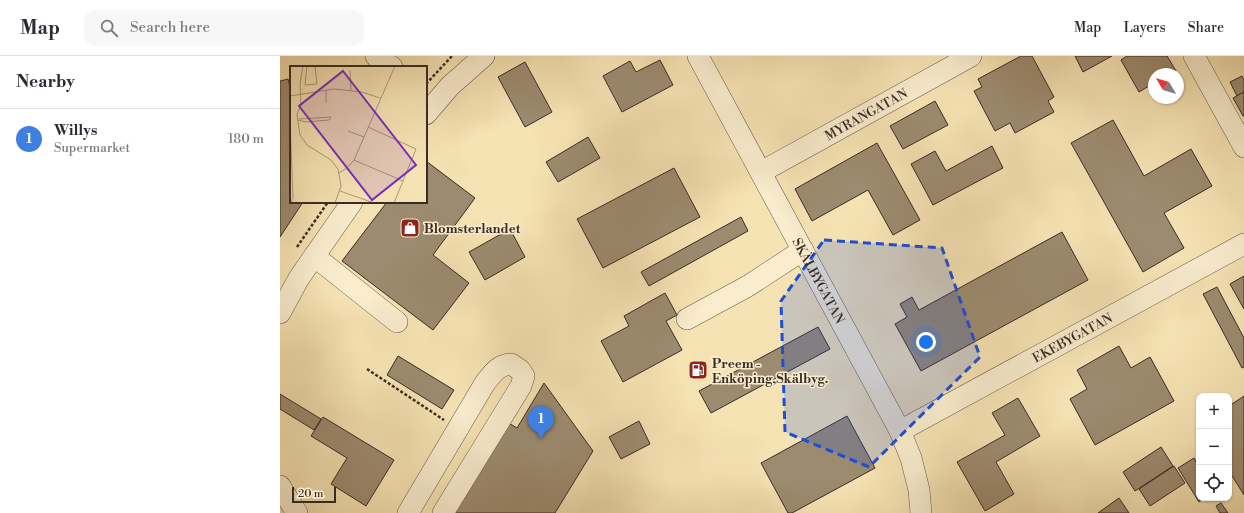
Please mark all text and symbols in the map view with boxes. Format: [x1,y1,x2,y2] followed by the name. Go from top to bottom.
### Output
[84,10,364,46] search box
[20,16,60,40] text: Map
[98,17,120,39] icon: search
[130,18,210,37] text: Search here
[1074,19,1101,37] text: Map
[1123,19,1166,37] text: Layers
[1188,19,1224,37] text: Share
[290,66,427,203] inset map
[1148,68,1184,104] north arrow
[16,71,75,93] text: Nearby
[822,85,911,144] street label: MYRANGATAN
[54,121,97,140] text: Willys
[26,131,32,147] text: 1
[228,131,264,147] text: 180 m
[54,140,130,156] text: Supermarket
[399,217,421,239] shop icon: Blomsterlandet
[424,221,521,237] place label: Blomsterlandet
[788,235,848,327] street label: SKÄLBYGATAN
[1030,310,1116,366] street label: EKEBYGATAN
[916,332,936,352] your location
[712,356,828,387] place label: Preem - Enköping,Skälbyg.
[687,359,709,381] fuel station icon: Preem - Enköping,Skälbyg.
[1196,393,1232,501] map controls
[1196,393,1232,429] button: +
[528,406,554,439] pin: 1
[1196,429,1232,465] button: −
[1196,465,1232,501] button: locate
[292,485,336,504] scale bar
[298,487,323,501] text: 20 m

